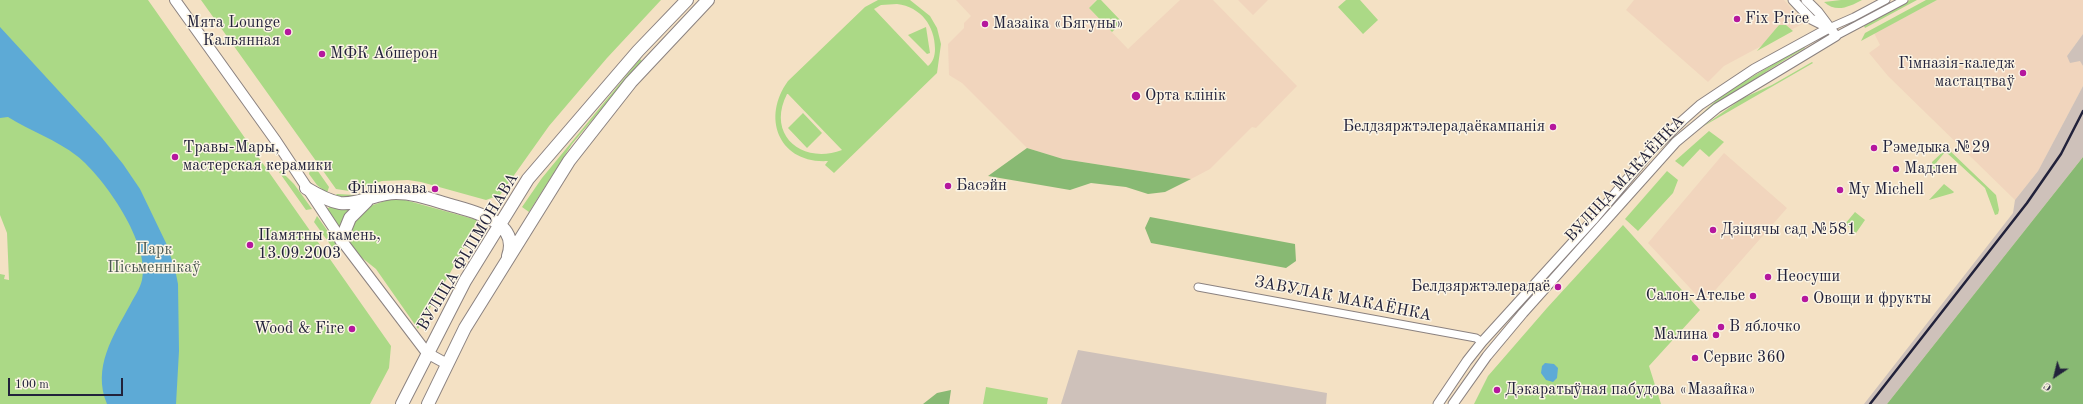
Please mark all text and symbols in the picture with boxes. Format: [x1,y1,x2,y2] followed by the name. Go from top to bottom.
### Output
[1745,9,1809,29] place label: Fix Price
[186,13,280,51] place label: Мята Lounge Кальянная
[993,14,1124,34] place label: Мазаіка «Бягуны»
[1732,14,1742,24] marker: Fix Price
[980,19,990,29] marker: Мазаіка «Бягуны»
[283,27,293,37] marker: Мята Lounge Кальянная
[330,44,438,64] place label: МФК Абшерон
[317,49,327,59] marker: МФК Абшерон
[1898,54,2015,92] place label: Гімназія-каледж мастацтваў
[2018,68,2028,78] marker: Гімназія-каледж мастацтваў
[1145,86,1226,106] place label: Орта клінік
[1130,90,1142,102] marker: Орта клінік
[1561,112,1689,246] street label: ВУЛІЦА МАКАЁНКА
[1343,117,1545,137] place label: Белдзяржтэлерадаёкампанія
[1548,122,1558,132] marker: Белдзяржтэлерадаёкампанія
[183,138,332,176] place label: Травы-Мары, мастерская керамики
[1882,138,1990,158] place label: Рэмедыка №29
[1869,143,1879,153] marker: Рэмедыка №29
[170,152,180,162] marker: Травы-Мары, мастерская керамики
[1904,159,1957,179] place label: Мадлен
[1891,164,1901,174] marker: Мадлен
[413,170,523,334] street label: ВУЛІЦА ФІЛІМОНАВА
[956,176,1007,196] place label: Басэйн
[347,179,427,199] place label: Філімонава
[1848,180,1924,200] place label: My Michell
[943,181,953,191] marker: Басэйн
[430,184,440,194] marker: Філімонава
[1835,185,1845,195] marker: My Michell
[1721,220,1856,240] place label: Дзіцячы сад №581
[1708,225,1718,235] marker: Дзіцячы сад №581
[258,226,381,264] place label: Памятны камень, 13.09.2003
[107,240,201,278] park label: Парк Пісьменнікаў
[245,240,255,250] marker: Памятны камень, 13.09.2003
[1776,267,1840,287] place label: Неосуши
[1253,272,1433,326] street label: ЗАВУЛАК МАКАЁНКА
[1763,272,1773,282] marker: Неосуши
[1411,277,1550,297] place label: Белдзяржтэлерадаё
[1553,282,1563,292] marker: Белдзяржтэлерадаё
[1646,286,1745,306] place label: Салон-Ателье
[1813,289,1931,309] place label: Овощи и фрукты
[1748,291,1758,301] marker: Салон-Ателье
[1800,294,1810,304] marker: Овощи и фрукты
[1729,317,1801,337] place label: В яблочко
[254,319,344,339] place label: Wood & Fire
[1716,322,1726,332] marker: В яблочко
[347,324,357,334] marker: Wood & Fire
[1653,325,1708,345] place label: Малина
[1711,330,1721,340] marker: Малина
[1703,348,1785,368] place label: Сервис 360
[1690,353,1700,363] marker: Сервис 360
[2035,356,2075,396] north arrow
[10,370,125,396] scale bar
[15,379,49,391] text: 100 m
[1505,380,1756,400] place label: Дэкаратыўная пабудова «Мазайка»
[2042,380,2054,393] text: С
[1492,385,1502,395] marker: Дэкаратыўная пабудова «Мазайка»

